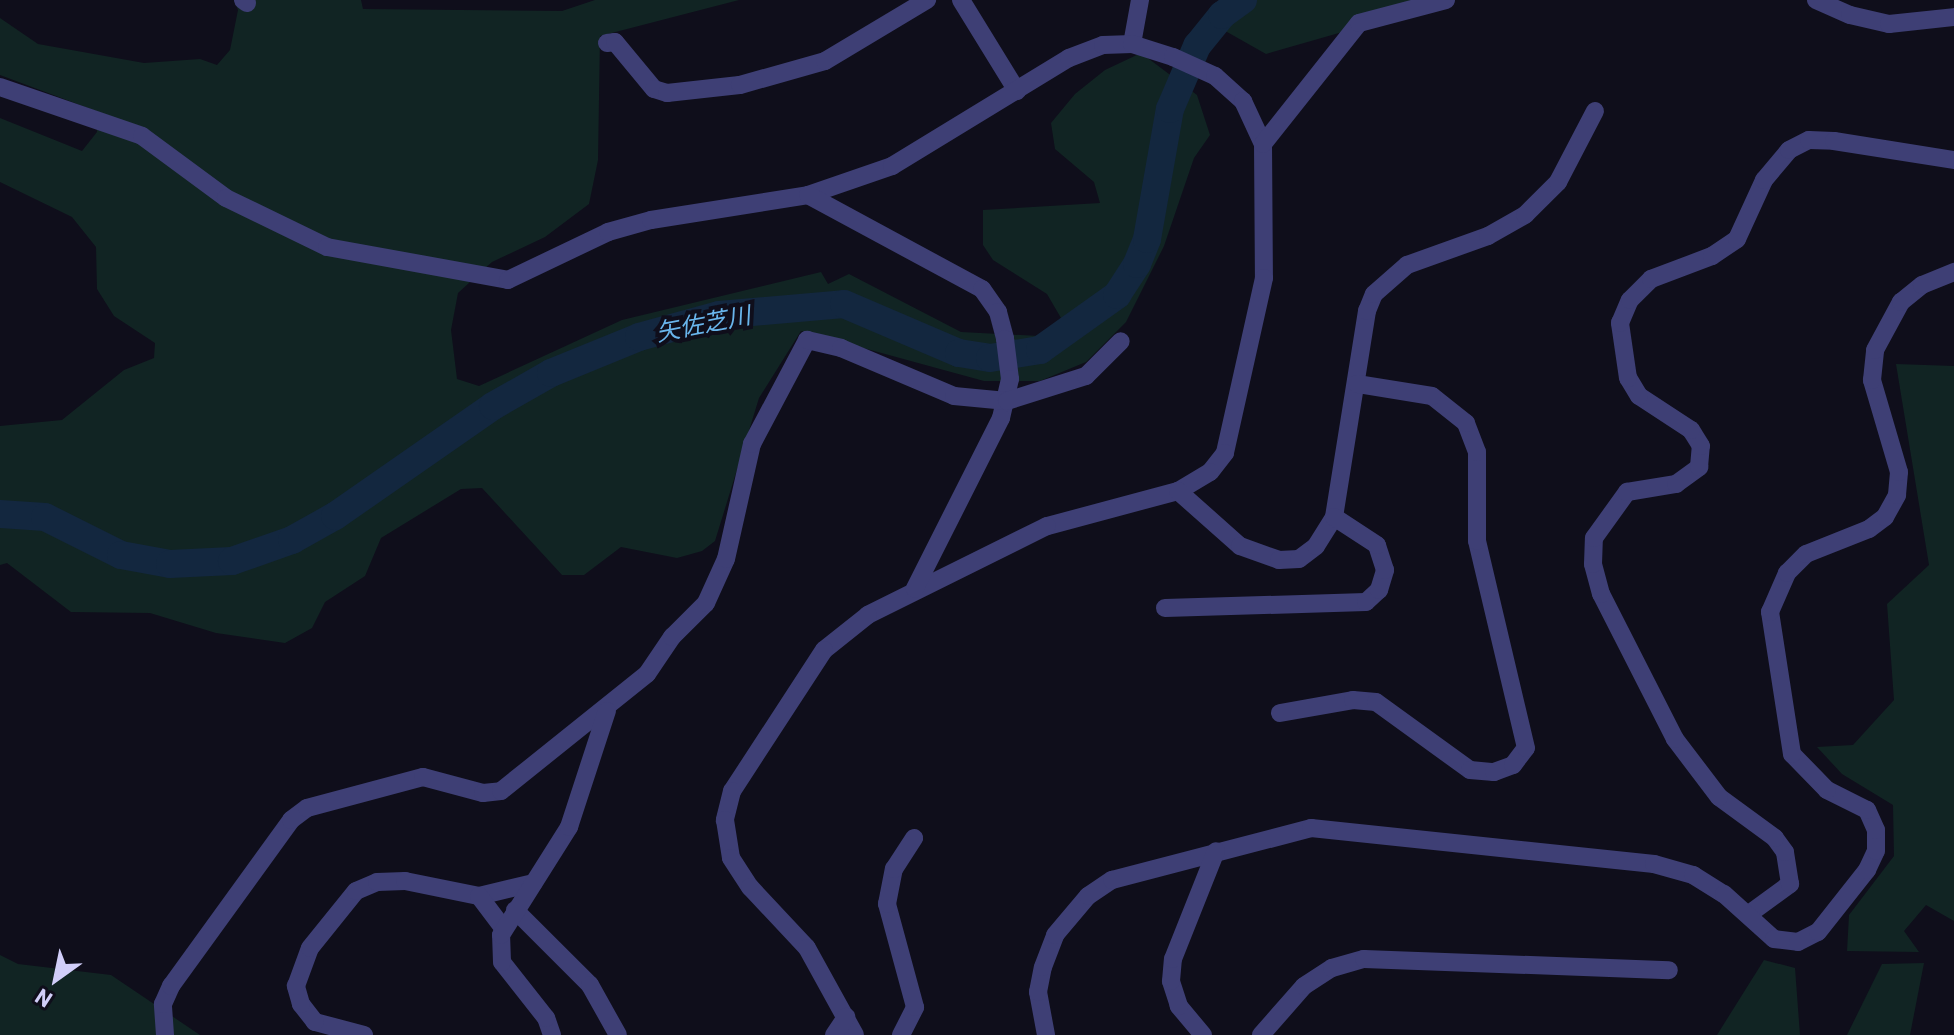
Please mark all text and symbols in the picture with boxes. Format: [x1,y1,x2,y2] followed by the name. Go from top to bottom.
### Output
[653,300,753,346] water label: 矢佐芝川
[16,939,96,1019] north arrow
[30,984,56,1014] text: N

